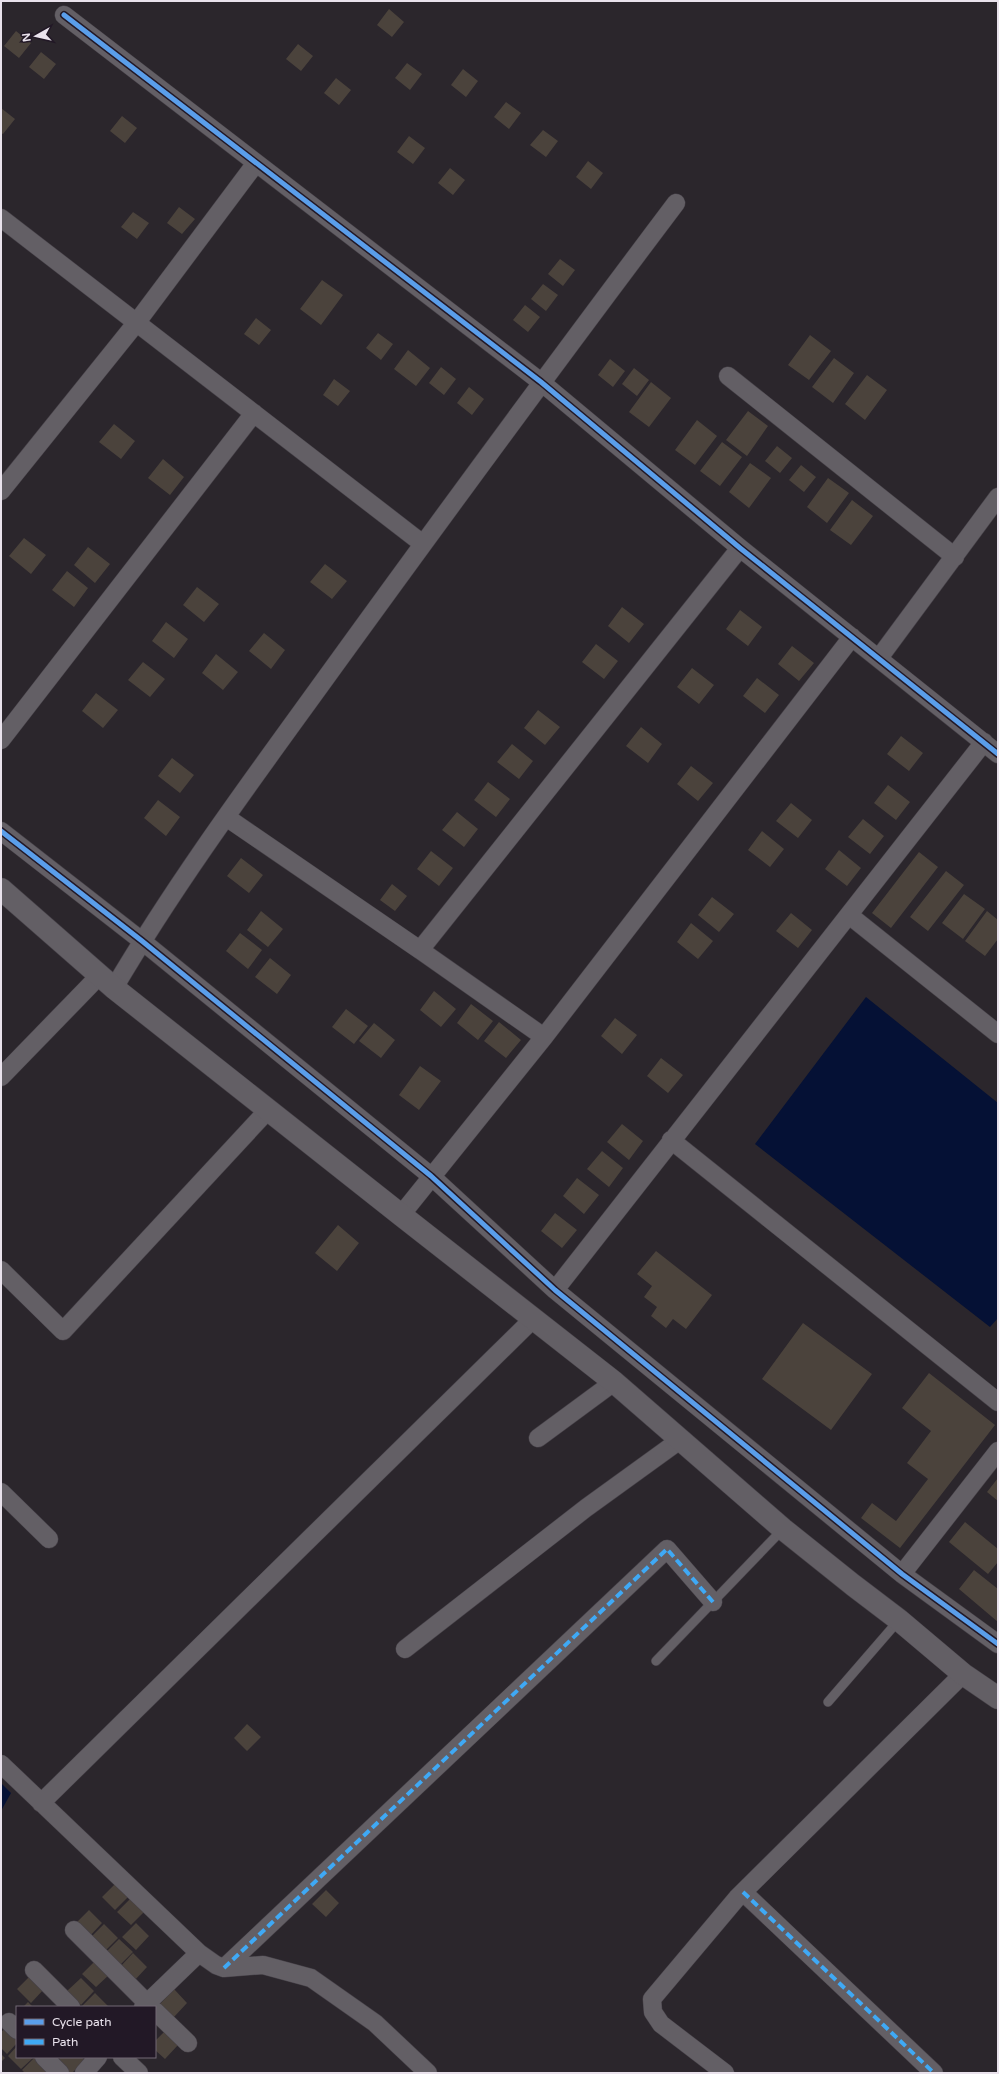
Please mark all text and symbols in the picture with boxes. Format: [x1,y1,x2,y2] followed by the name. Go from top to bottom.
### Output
[16,16,56,56] north arrow
[20,32,34,43] text: N
[16,2006,156,2058] legend
[52,2015,111,2029] text: Cycle path
[52,2035,78,2049] text: Path

